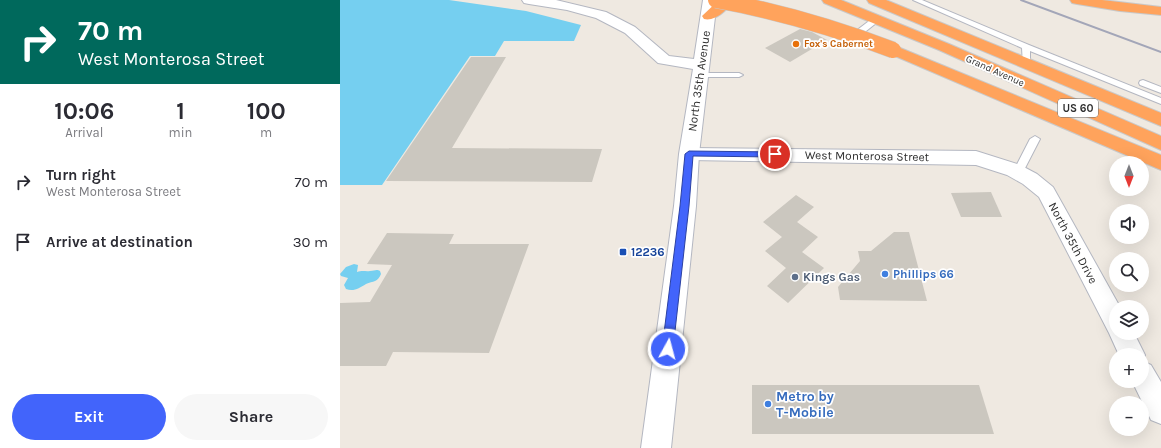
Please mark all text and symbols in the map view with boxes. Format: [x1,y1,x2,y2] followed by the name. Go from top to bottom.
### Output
[78,14,143,47] text: 70 m
[12,16,64,68] icon: right
[685,30,713,132] street label: North 35th Avenue
[804,38,873,50] place label: Fox's Cabernet
[791,39,801,49] marker: Fox's Cabernet
[78,48,265,70] text: West Monterosa Street
[964,53,1026,89] street label: Grand Avenue
[54,97,114,125] text: 10:06
[176,97,185,125] text: 1
[247,97,286,125] text: 100
[1058,99,1098,117] road number: US 60
[65,125,103,140] text: Arrival
[169,125,192,140] text: min
[260,125,272,140] text: m
[758,137,792,171] pin
[764,143,786,165] icon: arrive
[805,148,930,164] street label: West Monterosa Street
[1109,156,1149,196] north arrow
[1109,156,1149,436] map controls
[46,166,116,184] text: Turn right
[12,171,34,193] icon: right
[294,173,328,191] text: 70 m
[46,184,181,199] text: West Monterosa Street
[1046,200,1100,286] street label: North 35th Drive
[1109,204,1149,244] button: sound
[12,231,34,253] icon: arrive
[46,233,193,251] text: Arrive at destination
[293,233,328,251] text: 30 m
[631,245,665,259] place label: 12236
[618,247,628,257] marker: 12236
[1109,252,1149,292] button: search
[893,267,954,281] place label: Phillips 66
[880,269,890,279] marker: Phillips 66
[803,270,860,284] place label: Kings Gas
[790,272,800,282] marker: Kings Gas
[1109,300,1149,340] button: layers
[647,328,689,370] position arrow
[1109,348,1149,388] button: +
[776,388,834,421] place label: Metro by T-Mobile
[12,394,166,440] button: Exit
[174,394,328,440] button: Share
[1109,396,1149,436] button: −
[763,399,773,409] marker: Metro by T-Mobile

